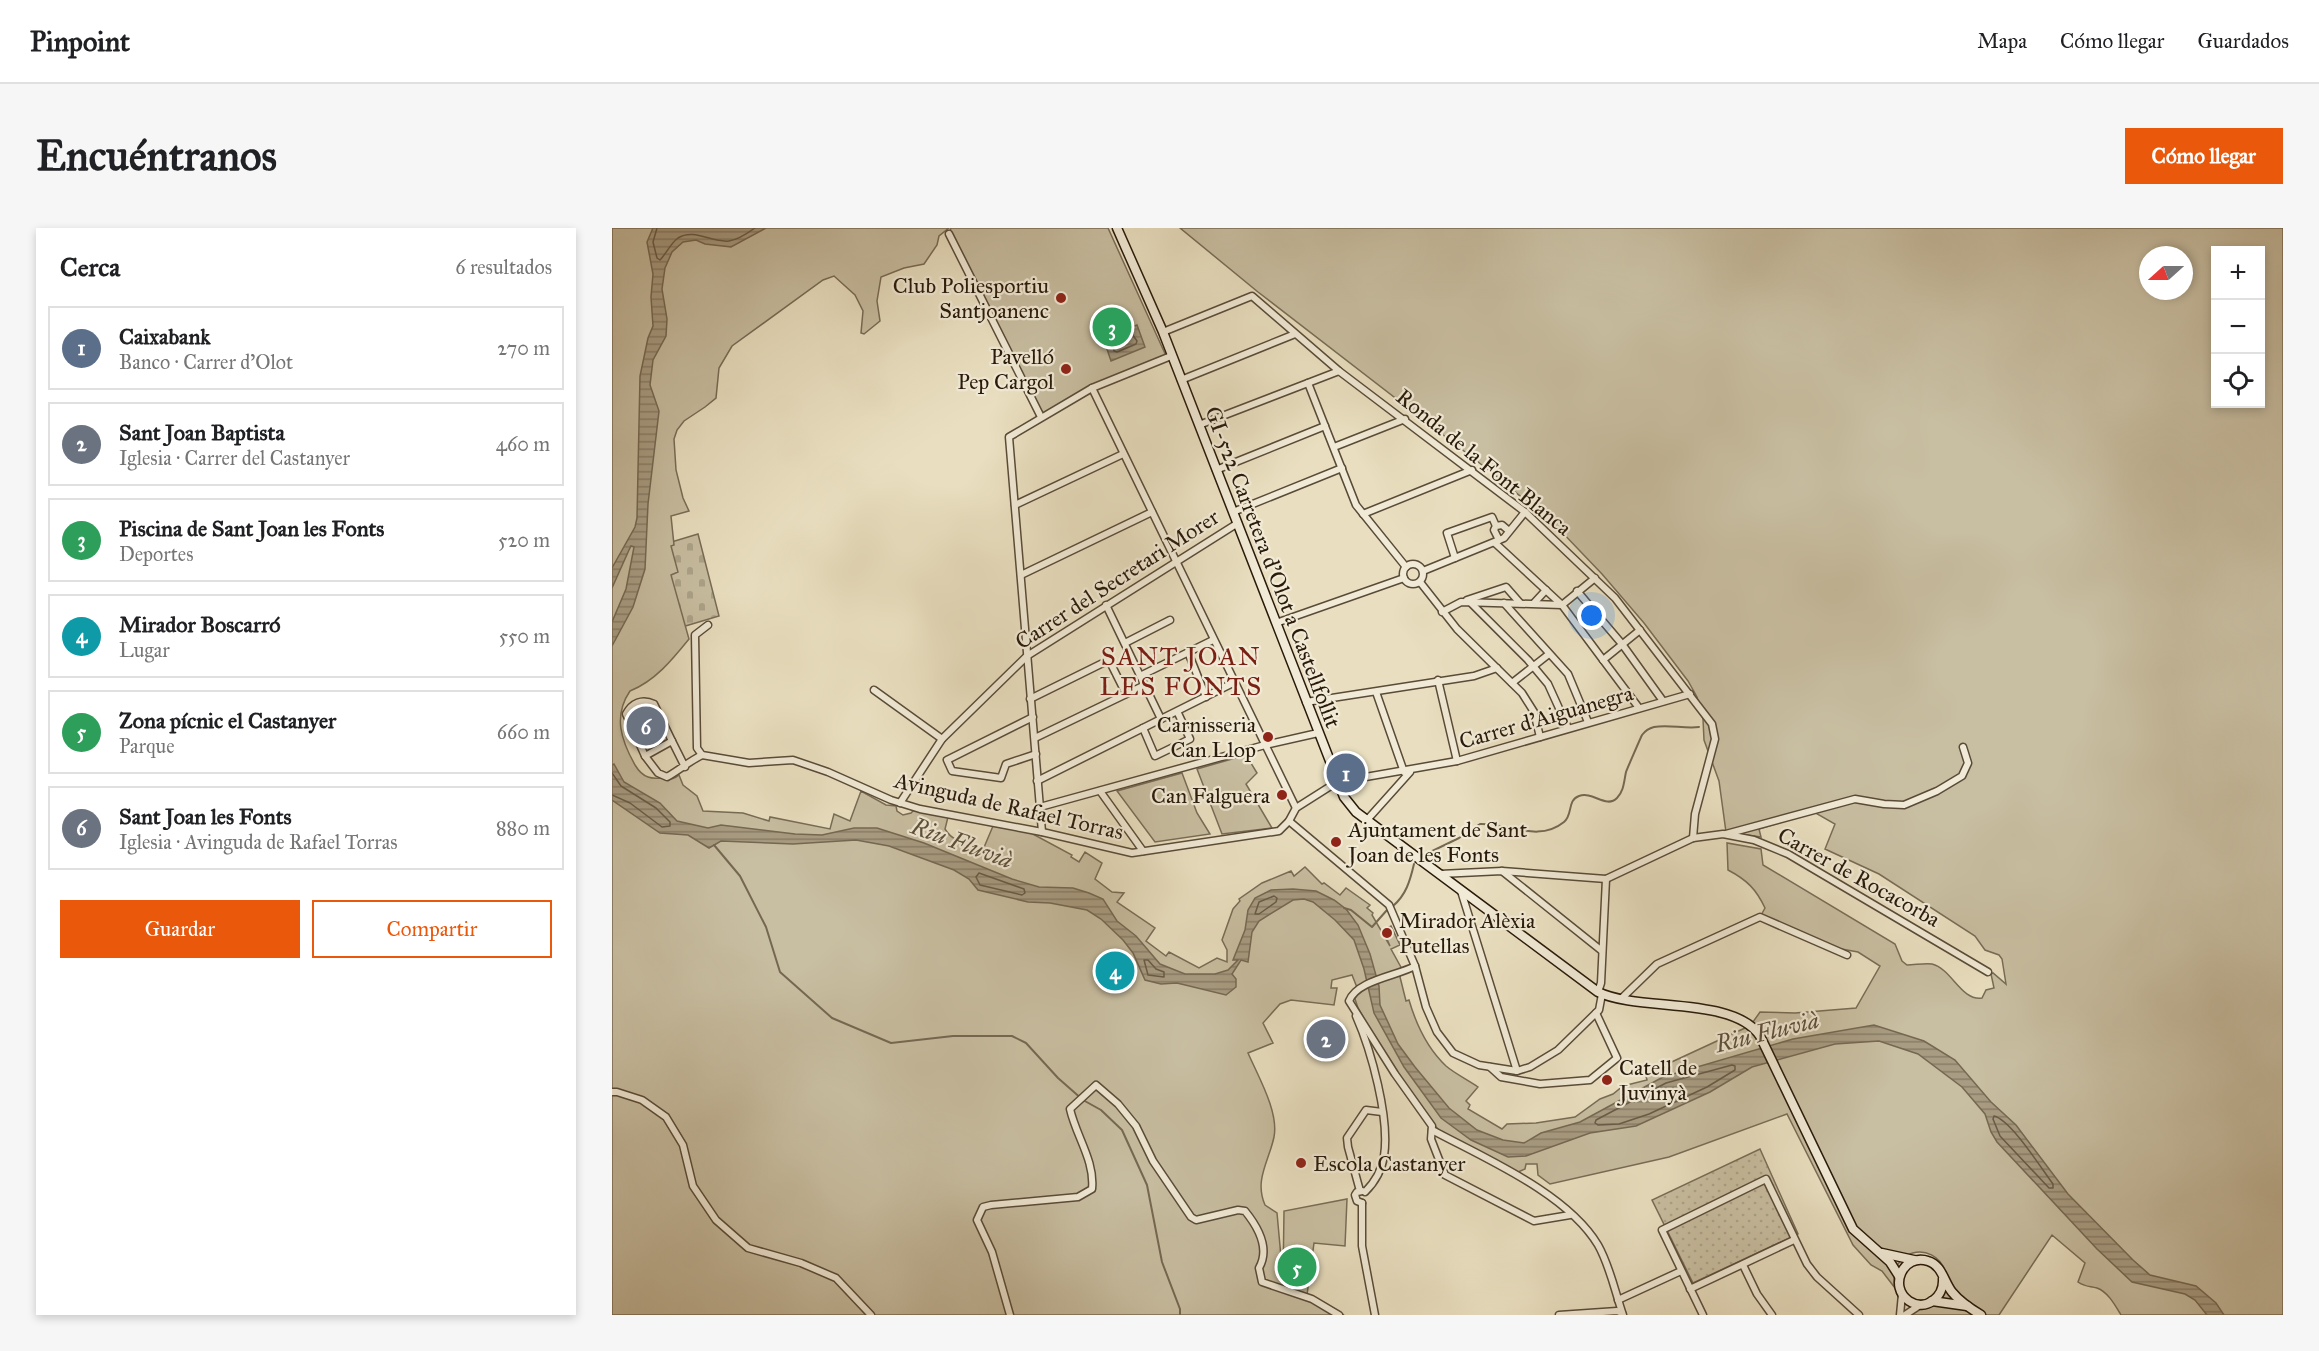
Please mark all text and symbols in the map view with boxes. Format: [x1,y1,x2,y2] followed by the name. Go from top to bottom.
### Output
[30,24,130,59] text: Pinpoint
[1977,28,2027,54] text: Mapa
[2060,28,2164,54] text: Cómo llegar
[2197,28,2289,54] text: Guardados
[2125,128,2283,184] button: Cómo llegar
[36,130,277,182] text: Encuéntranos
[2139,246,2193,300] north arrow
[2211,246,2265,408] map controls
[2211,246,2265,300] button: +
[60,251,120,283] text: Cerca
[455,255,552,279] text: 6 resultados
[893,272,1049,324] place label: Club Poliesportiu Santjoanenc
[1054,291,1068,305] marker: Club Poliesportiu Santjoanenc
[2211,300,2265,354] button: −
[1092,304,1132,350] pin: 3
[119,323,211,350] text: Caixabank
[78,336,85,360] text: 1
[497,336,550,360] text: 270 m
[957,343,1054,395] place label: Pavelló Pep Cargol
[119,350,293,374] text: Banco · Carrer d'Olot
[2211,354,2265,408] button: locate
[1059,362,1073,376] marker: Pavelló Pep Cargol
[1391,383,1578,542] street label: Ronda de la Font Blanca
[1199,402,1347,732] street label: GI-522 Carretera d'Olot a Castellfollit
[119,419,285,446] text: Sant Joan Baptista
[77,432,86,456] text: 2
[496,432,550,456] text: 460 m
[119,446,350,470] text: Iglesia · Carrer del Castanyer
[1010,503,1224,655] street label: Carrer del Secretari Morer
[119,515,384,542] text: Piscina de Sant Joan les Fonts
[78,528,86,552] text: 3
[498,528,550,552] text: 520 m
[119,542,194,566] text: Deportes
[1577,601,1606,630] your location
[119,611,281,638] text: Mirador Boscarró
[76,624,87,648] text: 4
[499,624,550,648] text: 550 m
[119,638,170,662] text: Lugar
[1099,640,1263,702] district label: SANT JOAN LES FONTS
[1456,679,1637,755] street label: Carrer d'Aiguanegra
[627,704,666,748] pin: 6
[119,707,336,734] text: Zona pícnic el Castanyer
[1157,711,1257,763] place label: Carnisseria Can Llop
[77,720,86,744] text: 5
[497,720,550,744] text: 660 m
[1261,730,1275,744] marker: Carnisseria Can Llop
[119,734,175,758] text: Parque
[1326,750,1366,796] pin: 1
[891,766,1126,846] street label: Avinguda de Rafael Torras
[1151,782,1271,809] place label: Can Falguera
[1275,788,1289,802] marker: Can Falguera
[119,803,291,830] text: Sant Joan les Fonts
[906,810,1017,875] water label: Riu Fluvià
[76,816,87,840] text: 6
[496,816,550,840] text: 880 m
[1346,816,1527,868] place label: Ajuntament de Sant Joan de les Fonts
[1773,821,1946,933] street label: Carrer de Rocacorba
[119,830,398,854] text: Iglesia · Avinguda de Rafael Torras
[1329,835,1343,849] marker: Ajuntament de Sant Joan de les Fonts
[60,900,300,958] button: Guardar
[312,900,552,958] button: Compartir
[1399,907,1536,959] place label: Mirador Alèxia Putellas
[1380,926,1394,940] marker: Mirador Alèxia Putellas
[1096,948,1134,994] pin: 4
[1711,1005,1822,1060] water label: Riu Fluvià
[1306,1016,1346,1062] pin: 2
[1617,1054,1697,1106] place label: Catell de Juvinyà
[1600,1073,1614,1087] marker: Catell de Juvinyà
[1313,1150,1466,1177] place label: Escola Castanyer
[1294,1156,1308,1170] marker: Escola Castanyer
[1278,1244,1316,1290] pin: 5

